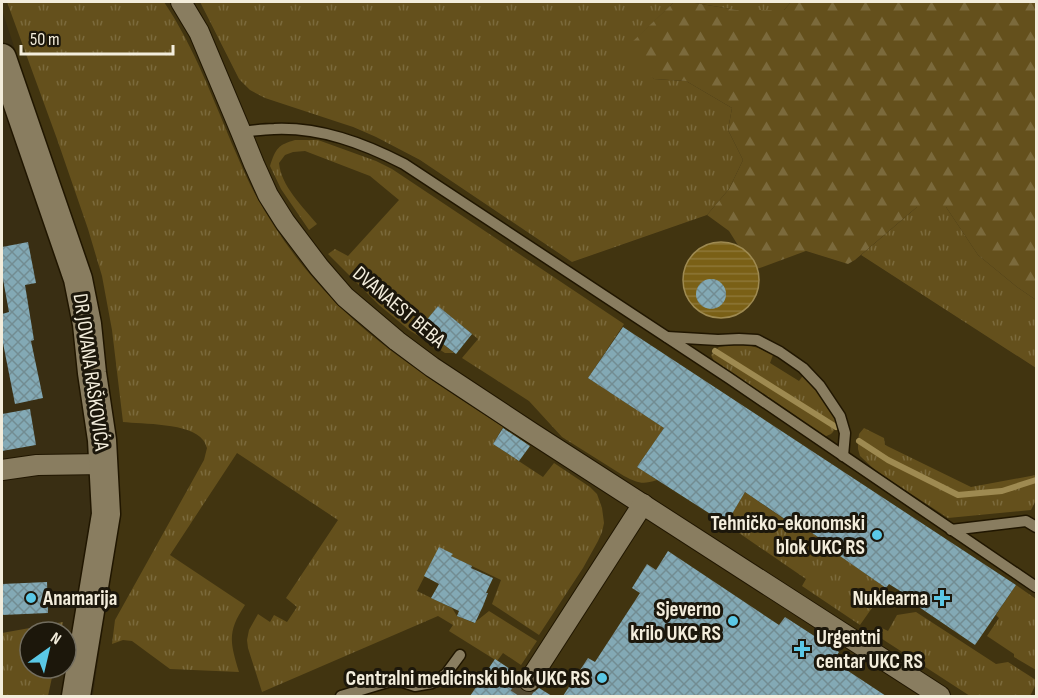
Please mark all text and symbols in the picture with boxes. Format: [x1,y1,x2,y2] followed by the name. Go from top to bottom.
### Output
[21,18,172,56] scale bar
[30,29,60,50] text: 50 m
[348,261,451,354] street label: DVANAEST BEBA
[68,292,115,453] street label: DR JOVANA RAŠKOVIĆA
[710,511,865,560] place label: Tehničko-ekonomski blok UKC RS
[870,528,884,542] marker: Tehničko-ekonomski blok UKC RS
[42,586,117,611] place label: Anamarija
[853,586,928,611] place label: Nuklearna
[933,589,951,607] marker: Nuklearna
[24,591,38,605] marker: Anamarija
[630,597,721,646] place label: Sjeverno krilo UKC RS
[726,614,740,628] marker: Sjeverno krilo UKC RS
[18,620,78,680] north arrow
[816,625,923,674] place label: Urgentni centar UKC RS
[47,629,64,649] text: N
[793,640,811,658] marker: Urgentni centar UKC RS
[346,666,590,691] place label: Centralni medicinski blok UKC RS
[595,671,609,685] marker: Centralni medicinski blok UKC RS

